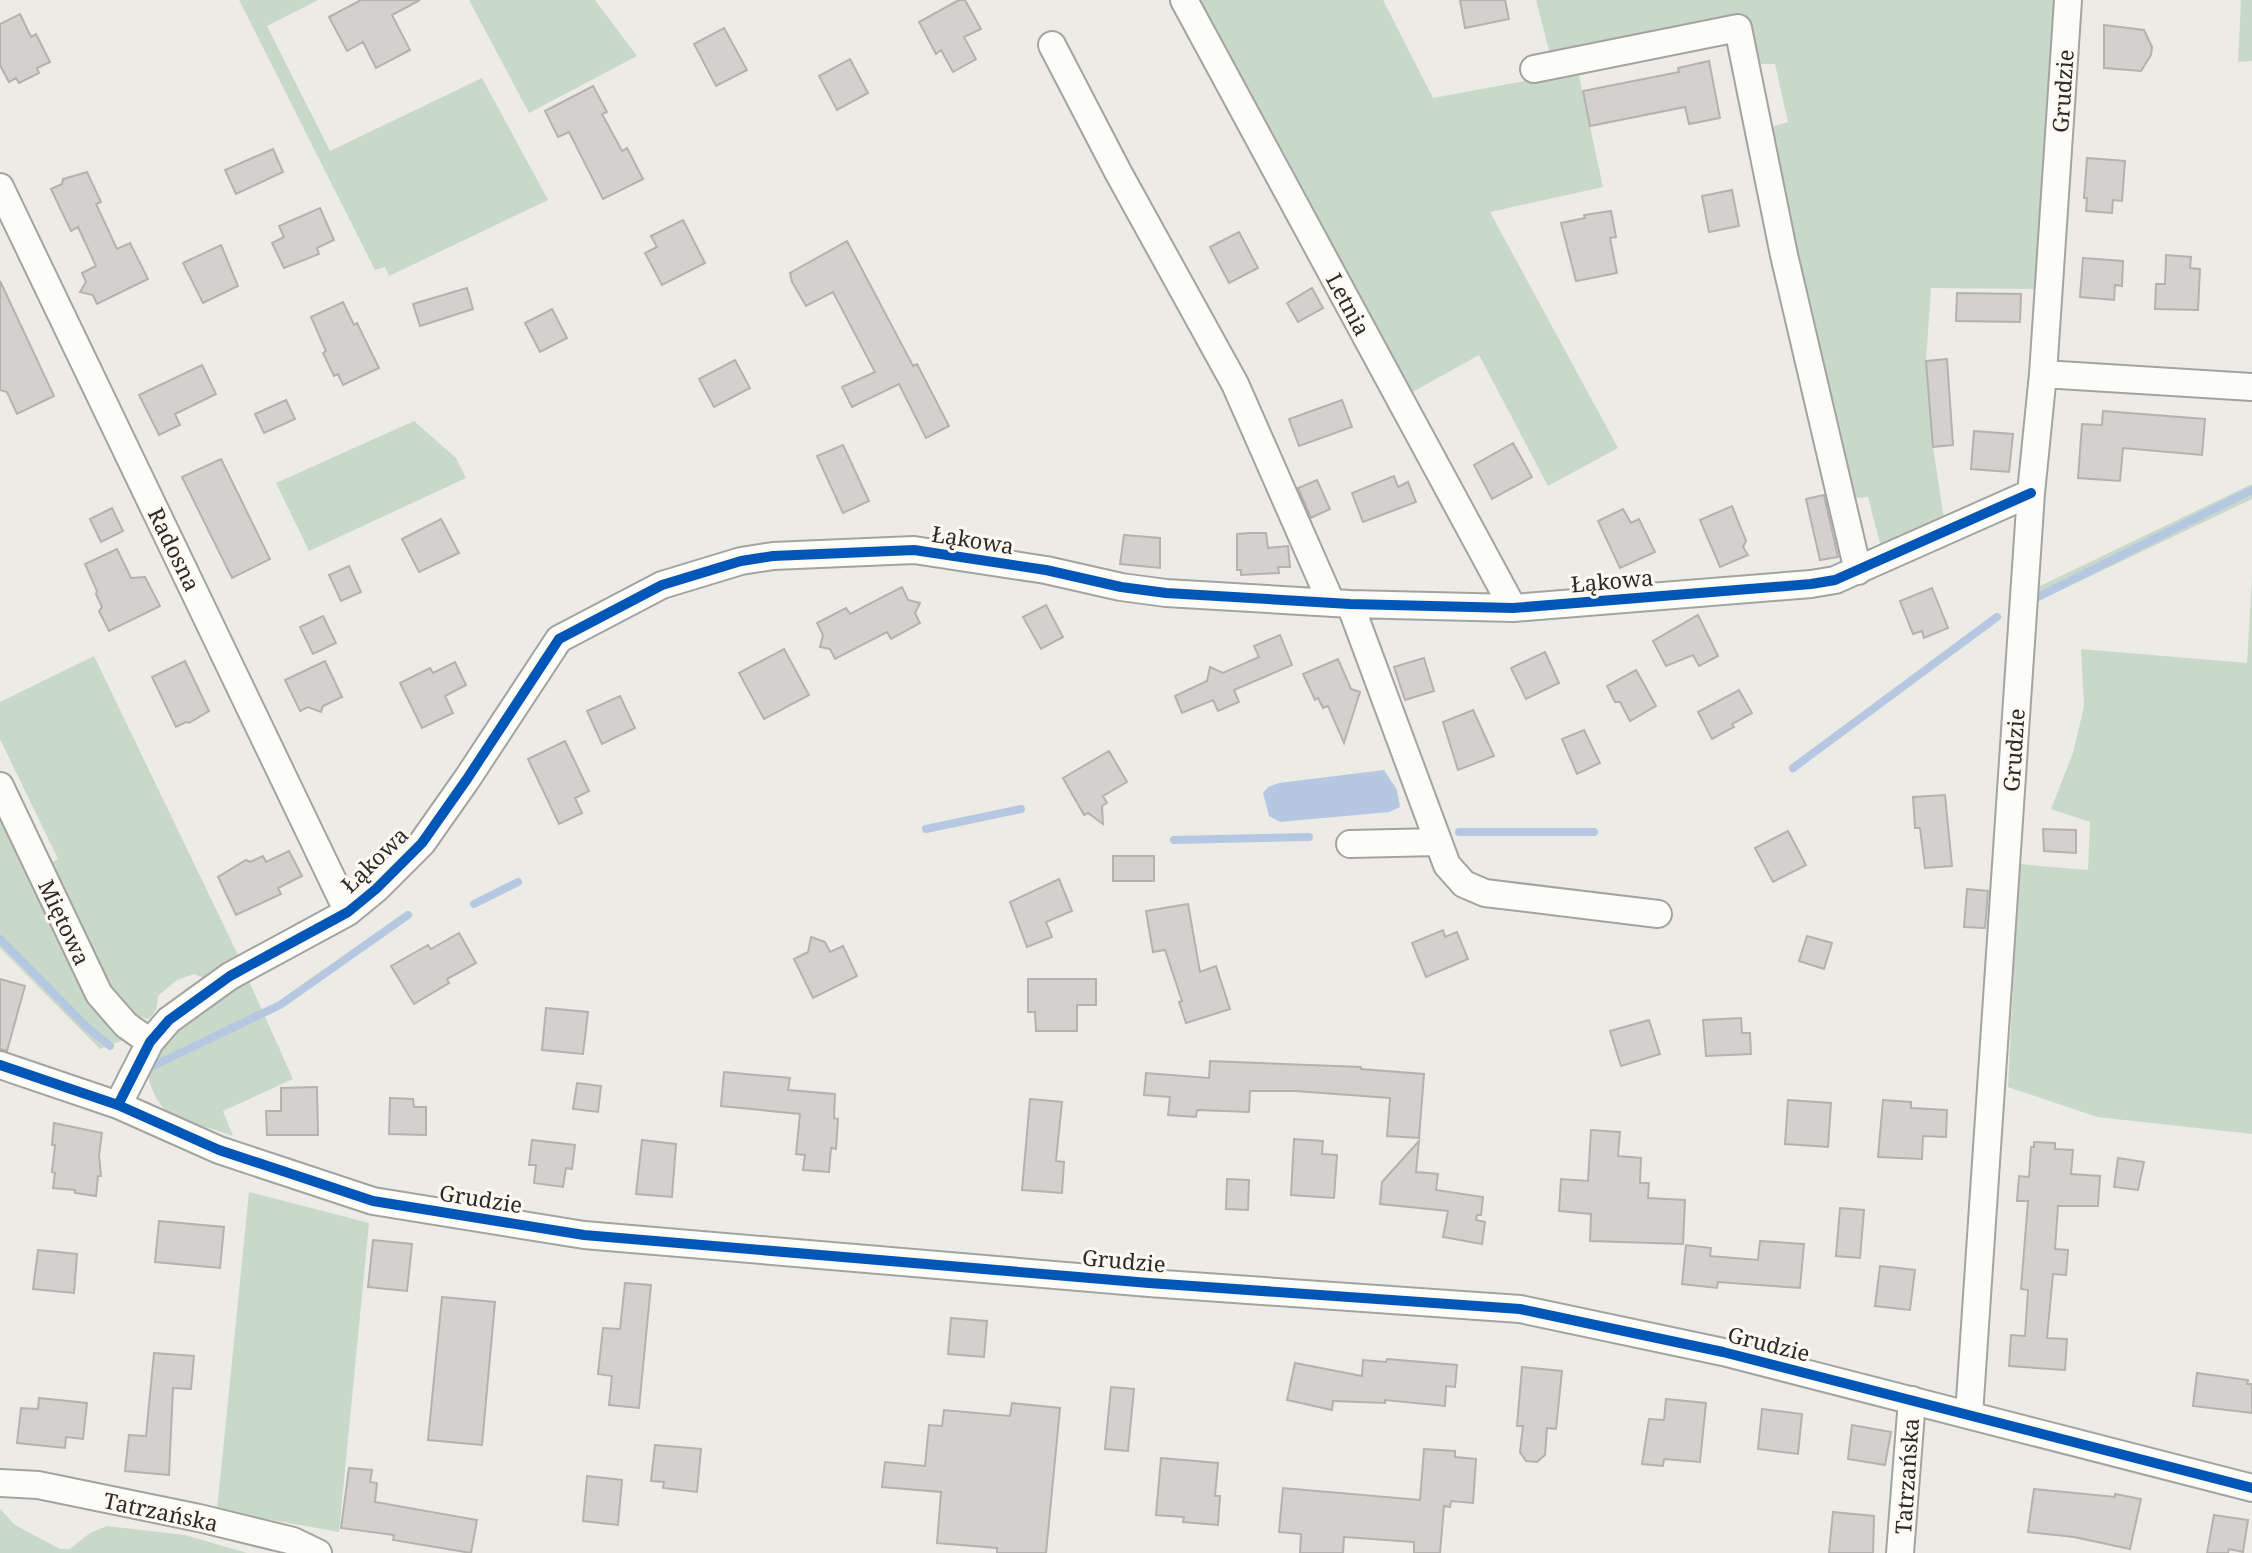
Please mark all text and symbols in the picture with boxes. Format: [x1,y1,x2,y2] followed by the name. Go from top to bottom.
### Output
[2044,48,2080,134] street label: Grudzie
[1320,267,1378,341] street label: Letnia
[142,502,208,596] street label: Radosna
[930,518,1016,560] street label: Łąkowa
[1570,561,1654,599] street label: Łąkowa
[1995,707,2031,793] street label: Grudzie
[334,820,414,898] street label: Łąkowa
[32,874,98,970] street label: Miętowa
[437,1177,525,1219] street label: Grudzie
[1081,1241,1167,1279] street label: Grudzie
[1725,1318,1813,1368] street label: Grudzie
[1887,1417,1925,1535] street label: Tatrzańska
[101,1484,221,1538] street label: Tatrzańska

